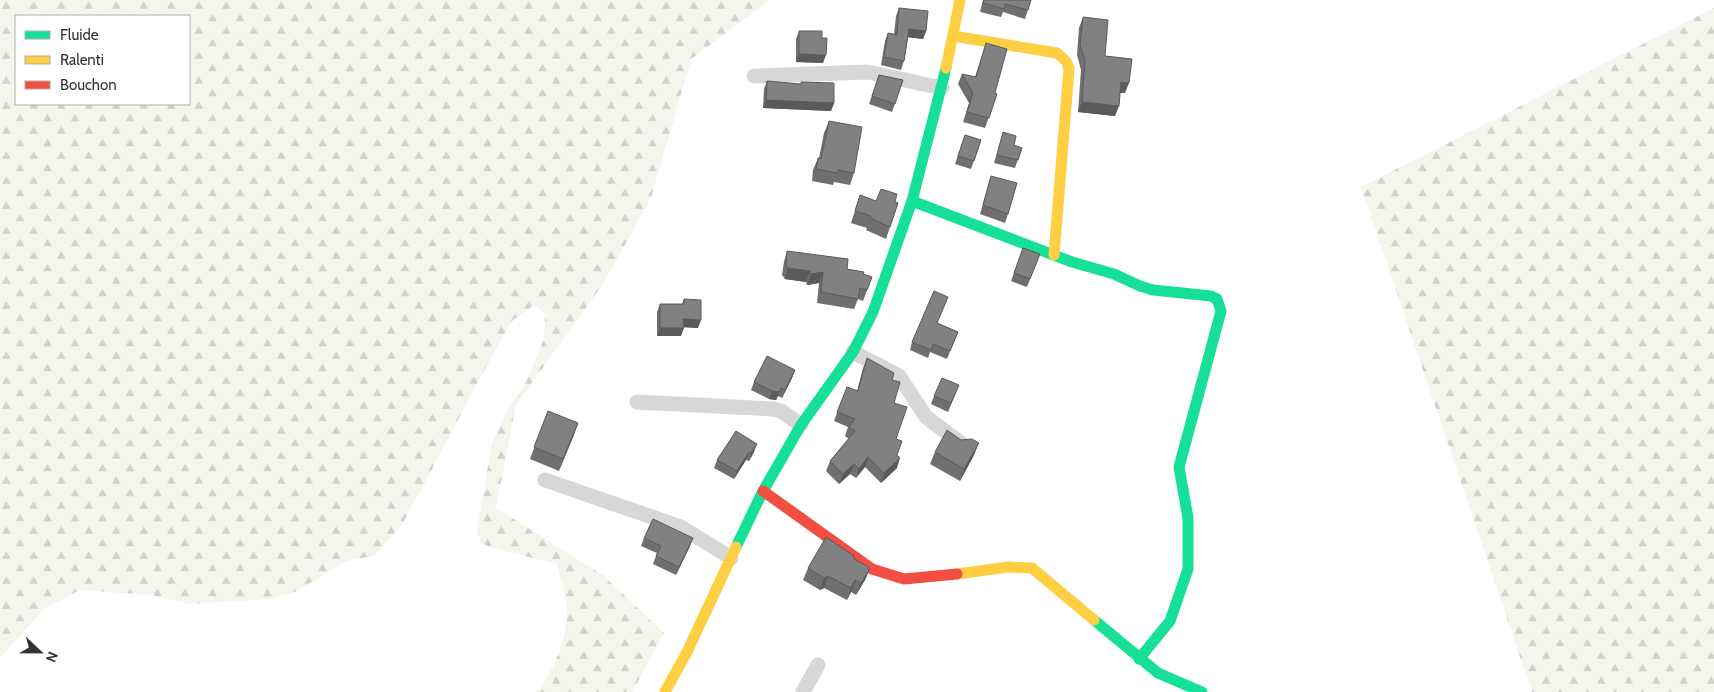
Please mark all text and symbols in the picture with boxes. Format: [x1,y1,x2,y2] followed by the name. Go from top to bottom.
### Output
[15,15,190,105] legend
[60,26,99,44] text: Fluide
[60,51,104,69] text: Ralenti
[60,76,117,94] text: Bouchon
[15,627,65,677] north arrow
[42,649,62,665] text: N

